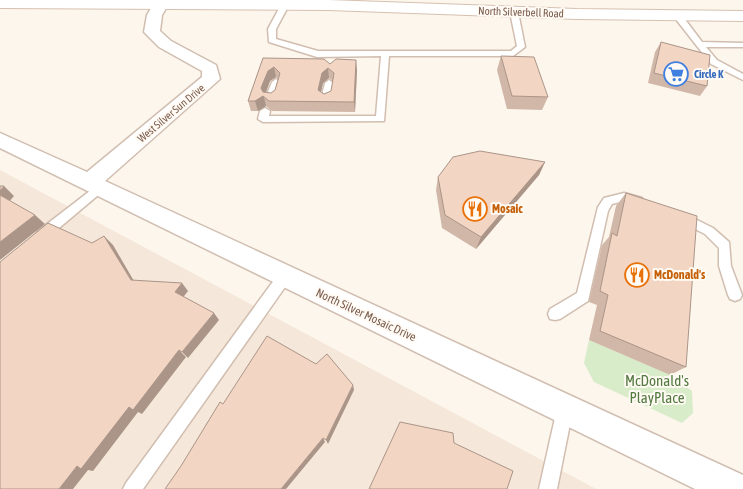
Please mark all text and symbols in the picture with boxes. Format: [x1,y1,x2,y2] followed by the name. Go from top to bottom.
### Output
[478,5,564,19] street label: North Silverbell Road
[663,61,689,87] supermarket icon: Circle K
[694,68,724,80] place label: Circle K
[135,82,207,144] street label: West Silver Sun Drive
[462,196,488,222] restaurant icon: Mosaic
[492,202,523,216] place label: Mosaic
[624,262,650,288] restaurant icon: McDonald's
[654,268,706,282] place label: McDonald's
[314,286,418,344] street label: North Silver Mosaic Drive
[625,372,689,406] park label: McDonald's PlayPlace

